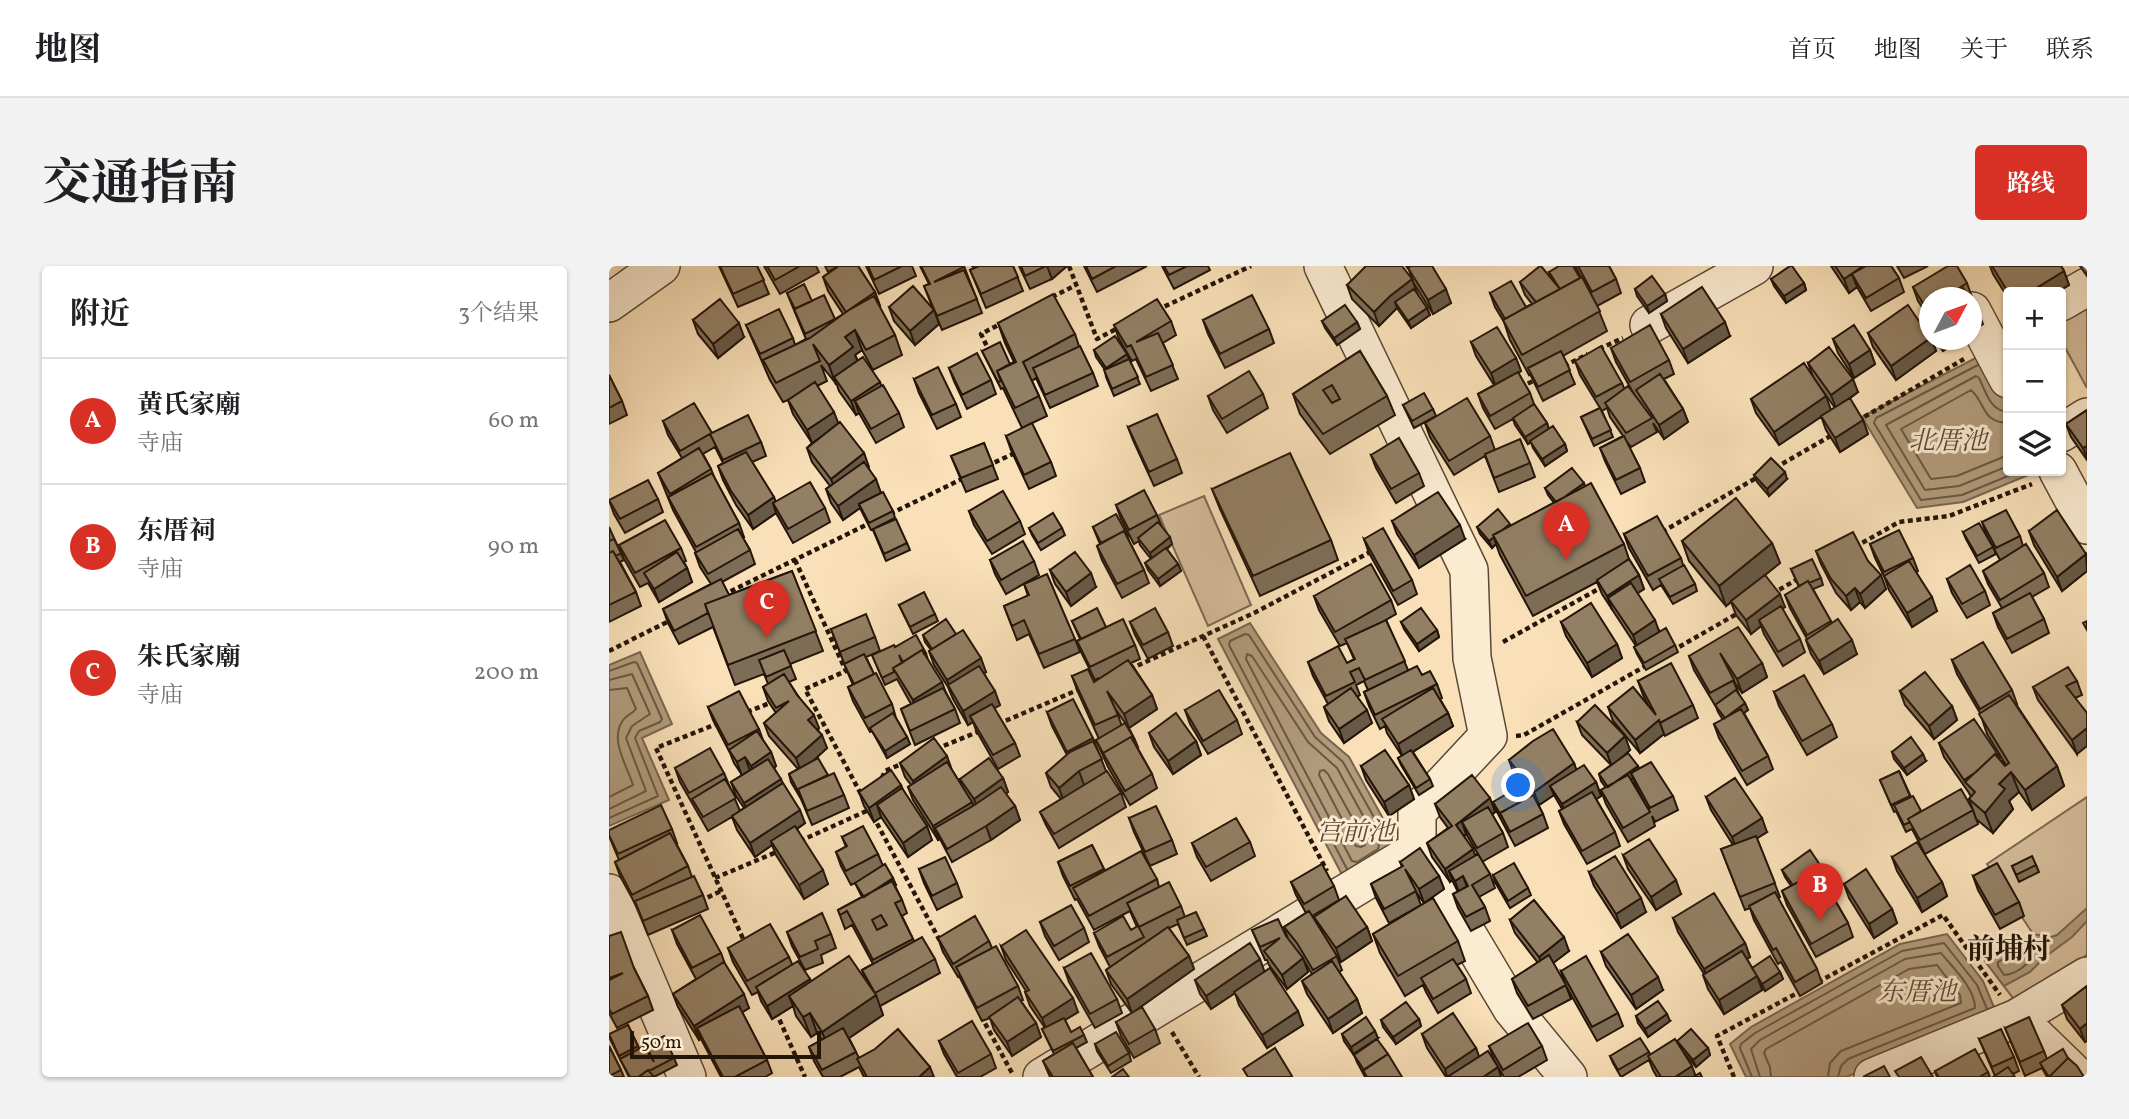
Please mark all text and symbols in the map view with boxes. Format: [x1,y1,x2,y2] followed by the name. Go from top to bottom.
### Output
[35,29,101,75] text: 地图
[1788,34,1836,68] text: 首页
[1874,34,1922,68] text: 地图
[1960,34,2008,68] text: 关于
[2046,34,2094,68] text: 联系
[1975,145,2087,220] button: 路线
[42,152,238,221] text: 交通指南
[1919,287,1982,350] north arrow
[2003,287,2066,476] map controls
[2003,287,2066,350] button: +
[70,294,130,336] text: 附近
[458,298,539,330] text: 3个结果
[2003,350,2066,413] button: −
[137,388,241,424] text: 黄氏家廟
[85,405,101,437] text: A
[489,405,539,437] text: 60 m
[2003,413,2066,476] button: layers
[1909,424,1990,460] water label: 北厝池
[137,428,183,460] text: 寺庙
[1543,502,1589,560] pin: A
[137,514,215,550] text: 东厝祠
[85,531,101,563] text: B
[488,531,539,563] text: 90 m
[137,554,183,586] text: 寺庙
[744,580,790,638] pin: C
[137,640,241,676] text: 朱氏家廟
[86,657,100,689] text: C
[474,657,539,689] text: 200 m
[137,680,183,712] text: 寺庙
[1501,768,1535,802] your location
[1316,815,1397,851] water label: 宫前池
[1797,863,1843,921] pin: B
[1967,931,2051,970] district label: 前埔村
[1878,975,1959,1011] water label: 东厝池
[630,1028,821,1060] scale bar
[641,1030,682,1056] text: 50 m

